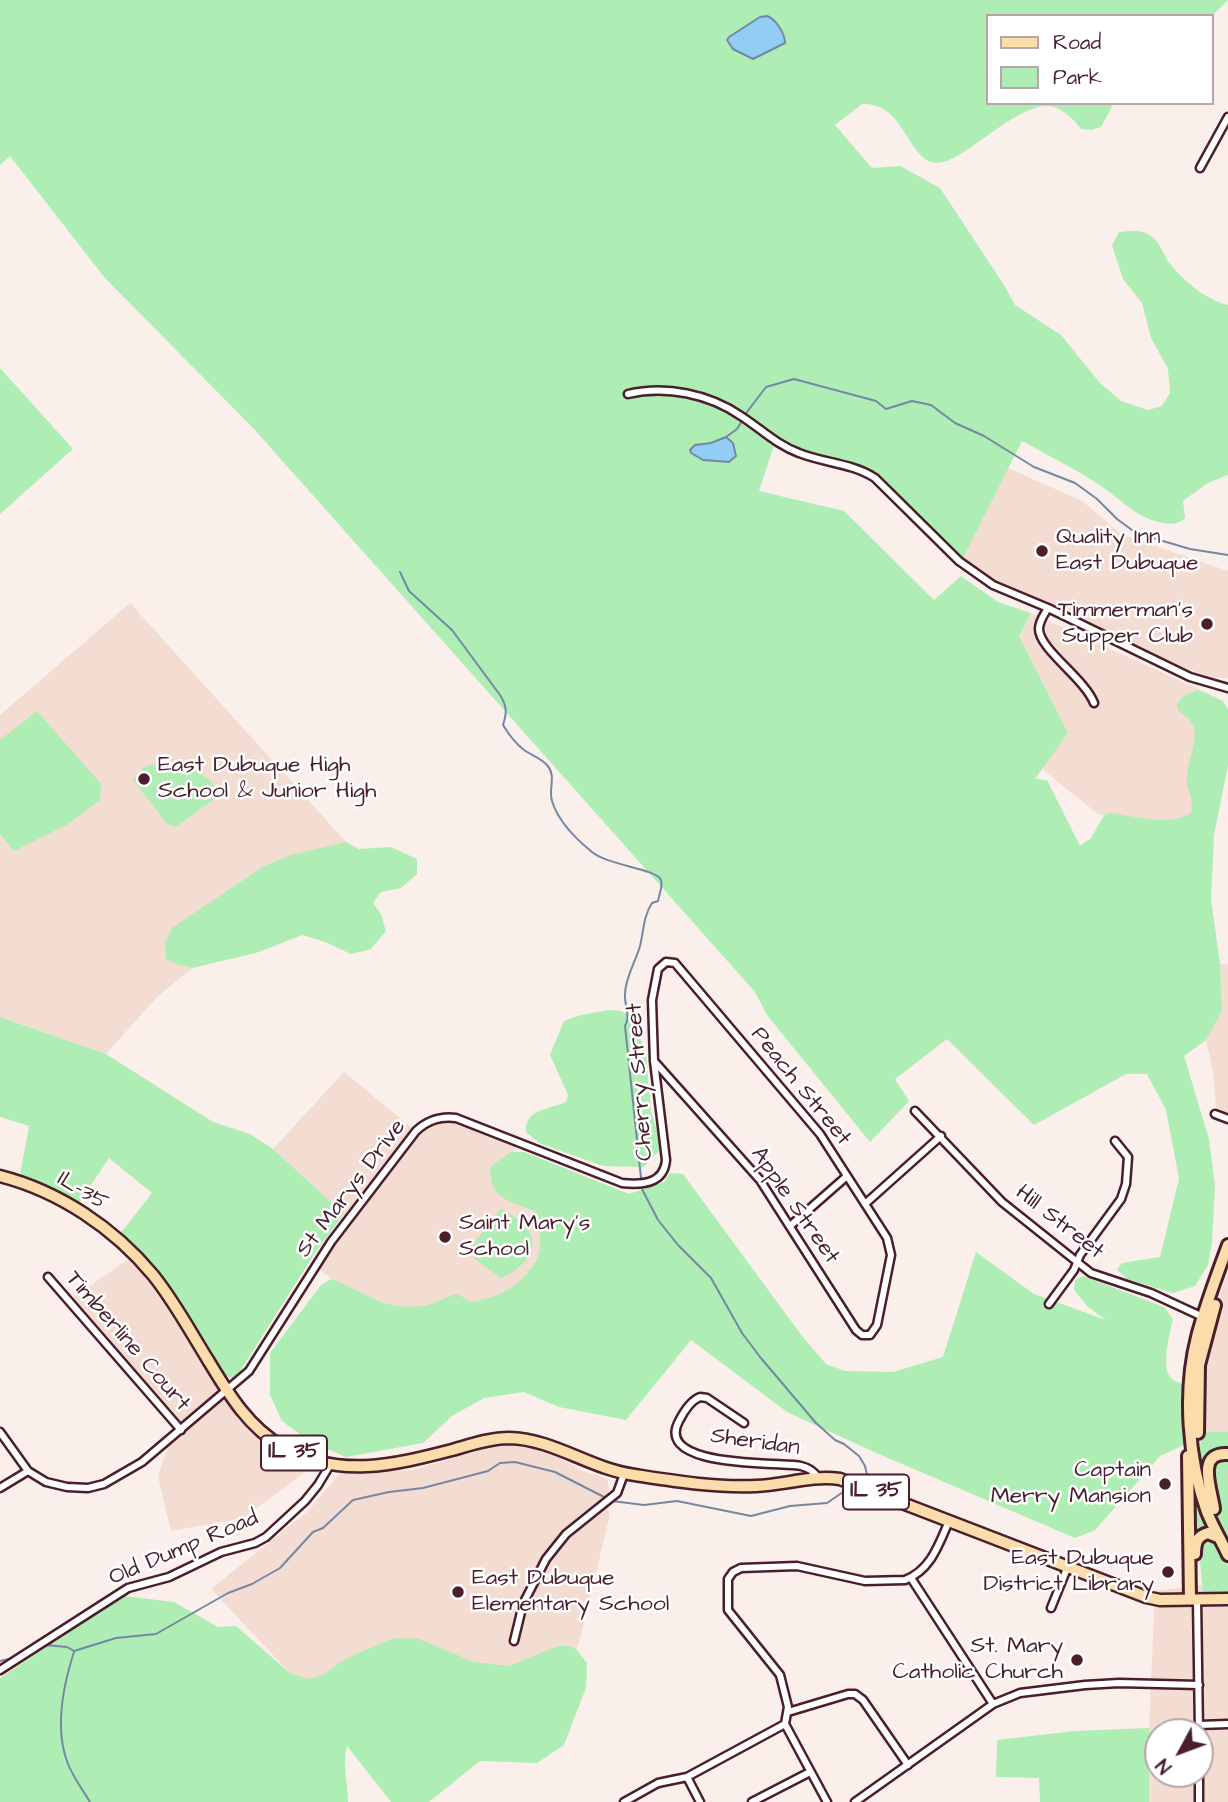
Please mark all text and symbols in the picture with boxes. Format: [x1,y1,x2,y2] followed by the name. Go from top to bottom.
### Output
[986,14,1214,105] legend
[1053,28,1101,57] text: Road
[1053,63,1102,92] text: Park
[1056,524,1198,578] place label: Quality Inn East Dubuque
[1034,543,1050,559] marker: Quality Inn East Dubuque
[1058,597,1193,651] place label: Timmerman's Supper Club
[1199,616,1215,632] marker: Timmerman's Supper Club
[158,752,376,806] place label: East Dubuque High School & Junior High
[136,771,152,787] marker: East Dubuque High School & Junior High
[622,1002,660,1162] street label: Cherry Street
[744,1022,856,1152] street label: Peach Street
[291,1115,413,1263] street label: St Marys Drive
[744,1142,844,1270] street label: Apple Street
[52,1166,112,1218] street label: IL-35
[1009,1180,1109,1266] street label: Hill Street
[459,1210,590,1264] place label: Saint Mary's School
[437,1229,453,1245] marker: Saint Mary's School
[59,1266,195,1418] street label: Timberline Court
[709,1423,801,1463] street label: Sheridan
[261,1436,327,1470] road number: IL 35
[991,1457,1151,1511] place label: Captain Merry Mansion
[843,1474,909,1510] road number: IL 35
[1157,1476,1173,1492] marker: Captain Merry Mansion
[105,1505,263,1593] street label: Old Dump Road
[983,1545,1154,1599] place label: East Dubuque District Library
[1160,1564,1176,1580] marker: East Dubuque District Library
[472,1565,669,1619] place label: East Dubuque Elementary School
[450,1584,466,1600] marker: East Dubuque Elementary School
[893,1633,1063,1687] place label: St. Mary Catholic Church
[1069,1652,1085,1668] marker: St. Mary Catholic Church
[1144,1718,1214,1788] north arrow
[1150,1752,1178,1779] text: N

